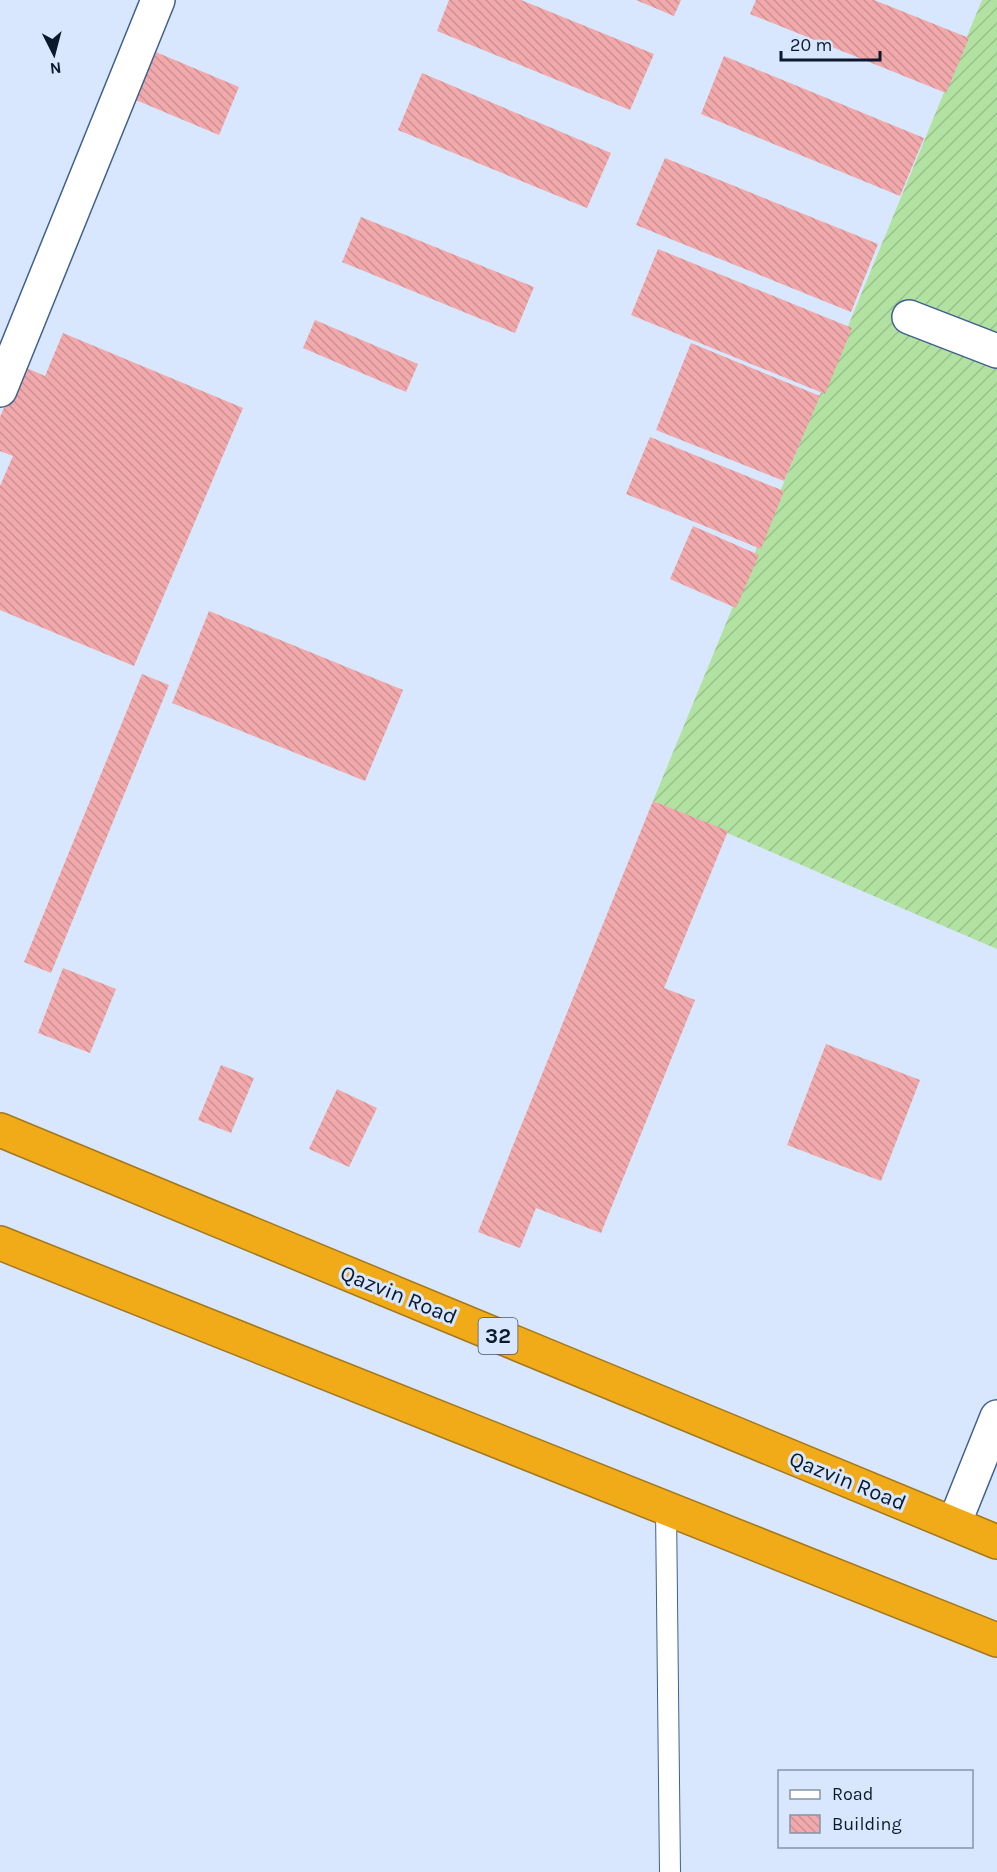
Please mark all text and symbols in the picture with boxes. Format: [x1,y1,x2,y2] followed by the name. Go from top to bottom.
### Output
[24,24,84,84] north arrow
[781,24,880,62] scale bar
[790,34,832,56] text: 20 m
[49,58,62,78] text: N
[336,1260,461,1330] street label: Qazvin Road
[478,1318,518,1354] road number: 32
[785,1446,910,1516] street label: Qazvin Road
[778,1770,973,1848] legend
[832,1783,873,1805] text: Road
[832,1813,902,1835] text: Building

